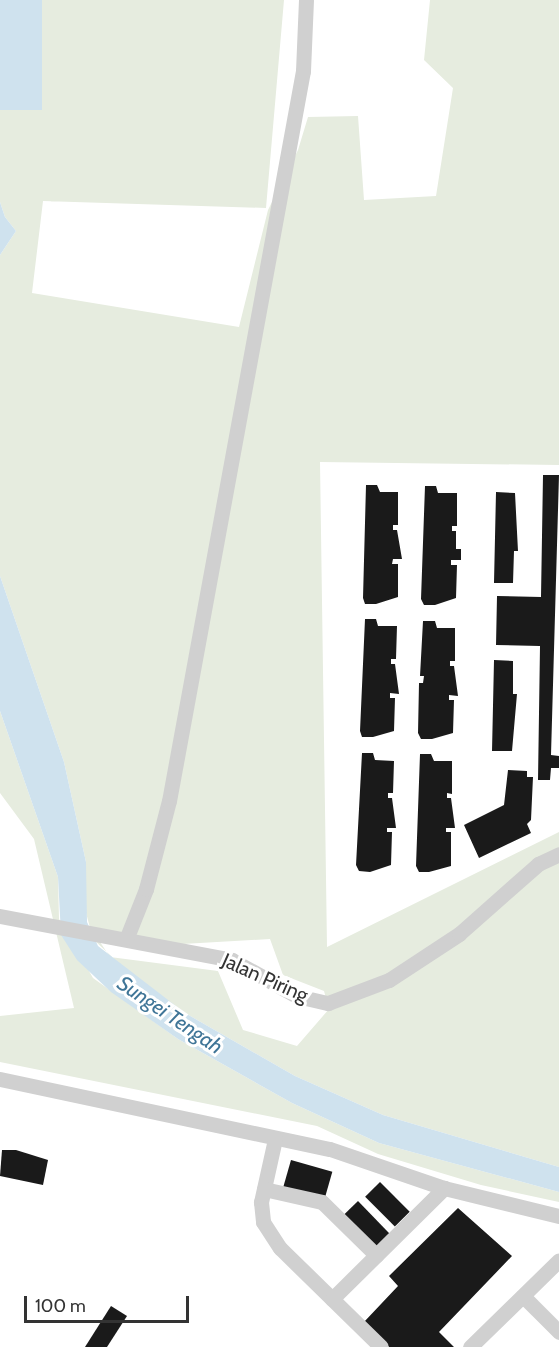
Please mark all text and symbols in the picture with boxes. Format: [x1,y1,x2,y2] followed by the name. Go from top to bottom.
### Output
[218,948,312,1008] street label: Jalan Piring
[112,970,228,1060] water label: Sungei Tengah
[27,1284,192,1322] scale bar
[35,1295,86,1317] text: 100 m

